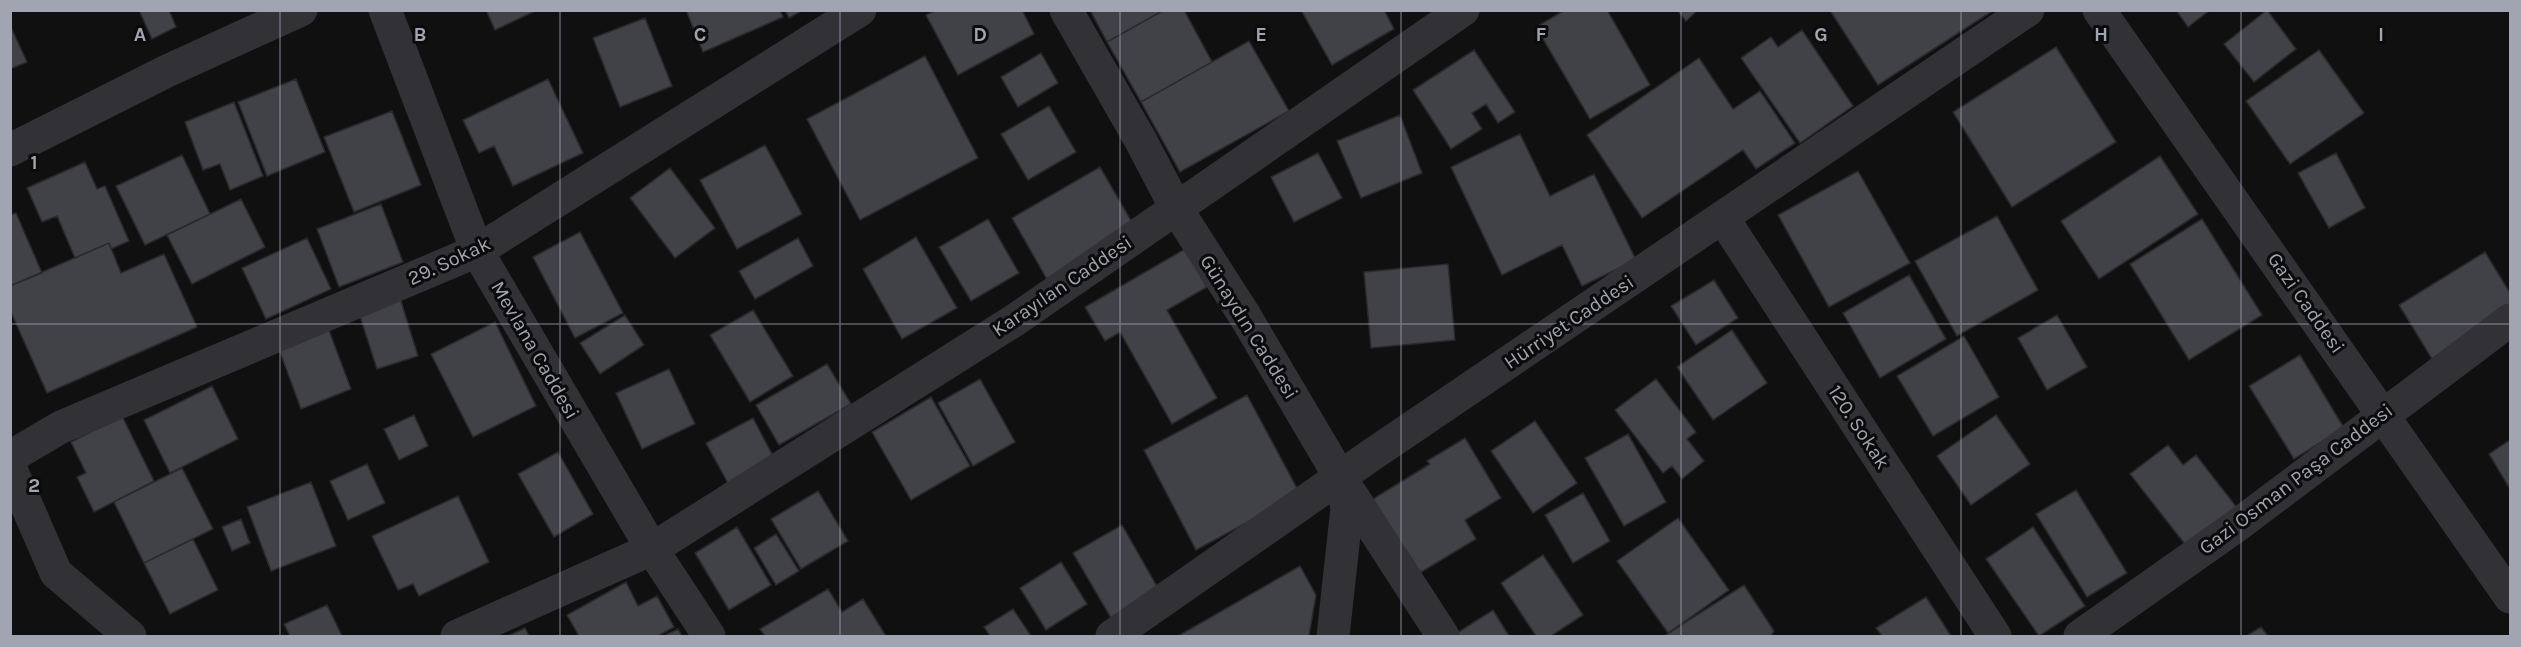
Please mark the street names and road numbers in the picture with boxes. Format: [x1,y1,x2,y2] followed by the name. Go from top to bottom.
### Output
[988,231,1136,341] street label: Karayılan Caddesi
[404,232,494,290] street label: 29. Sokak
[2263,248,2349,358] street label: Gazi Caddesi
[1195,251,1303,403] street label: Günaydın Caddesi
[1500,270,1638,374] street label: Hürriyet Caddesi
[486,277,584,423] street label: Mevlana Caddesi
[1823,381,1895,473] street label: 120. Sokak
[2195,399,2397,559] street label: Gazi Osman Paşa Caddesi

